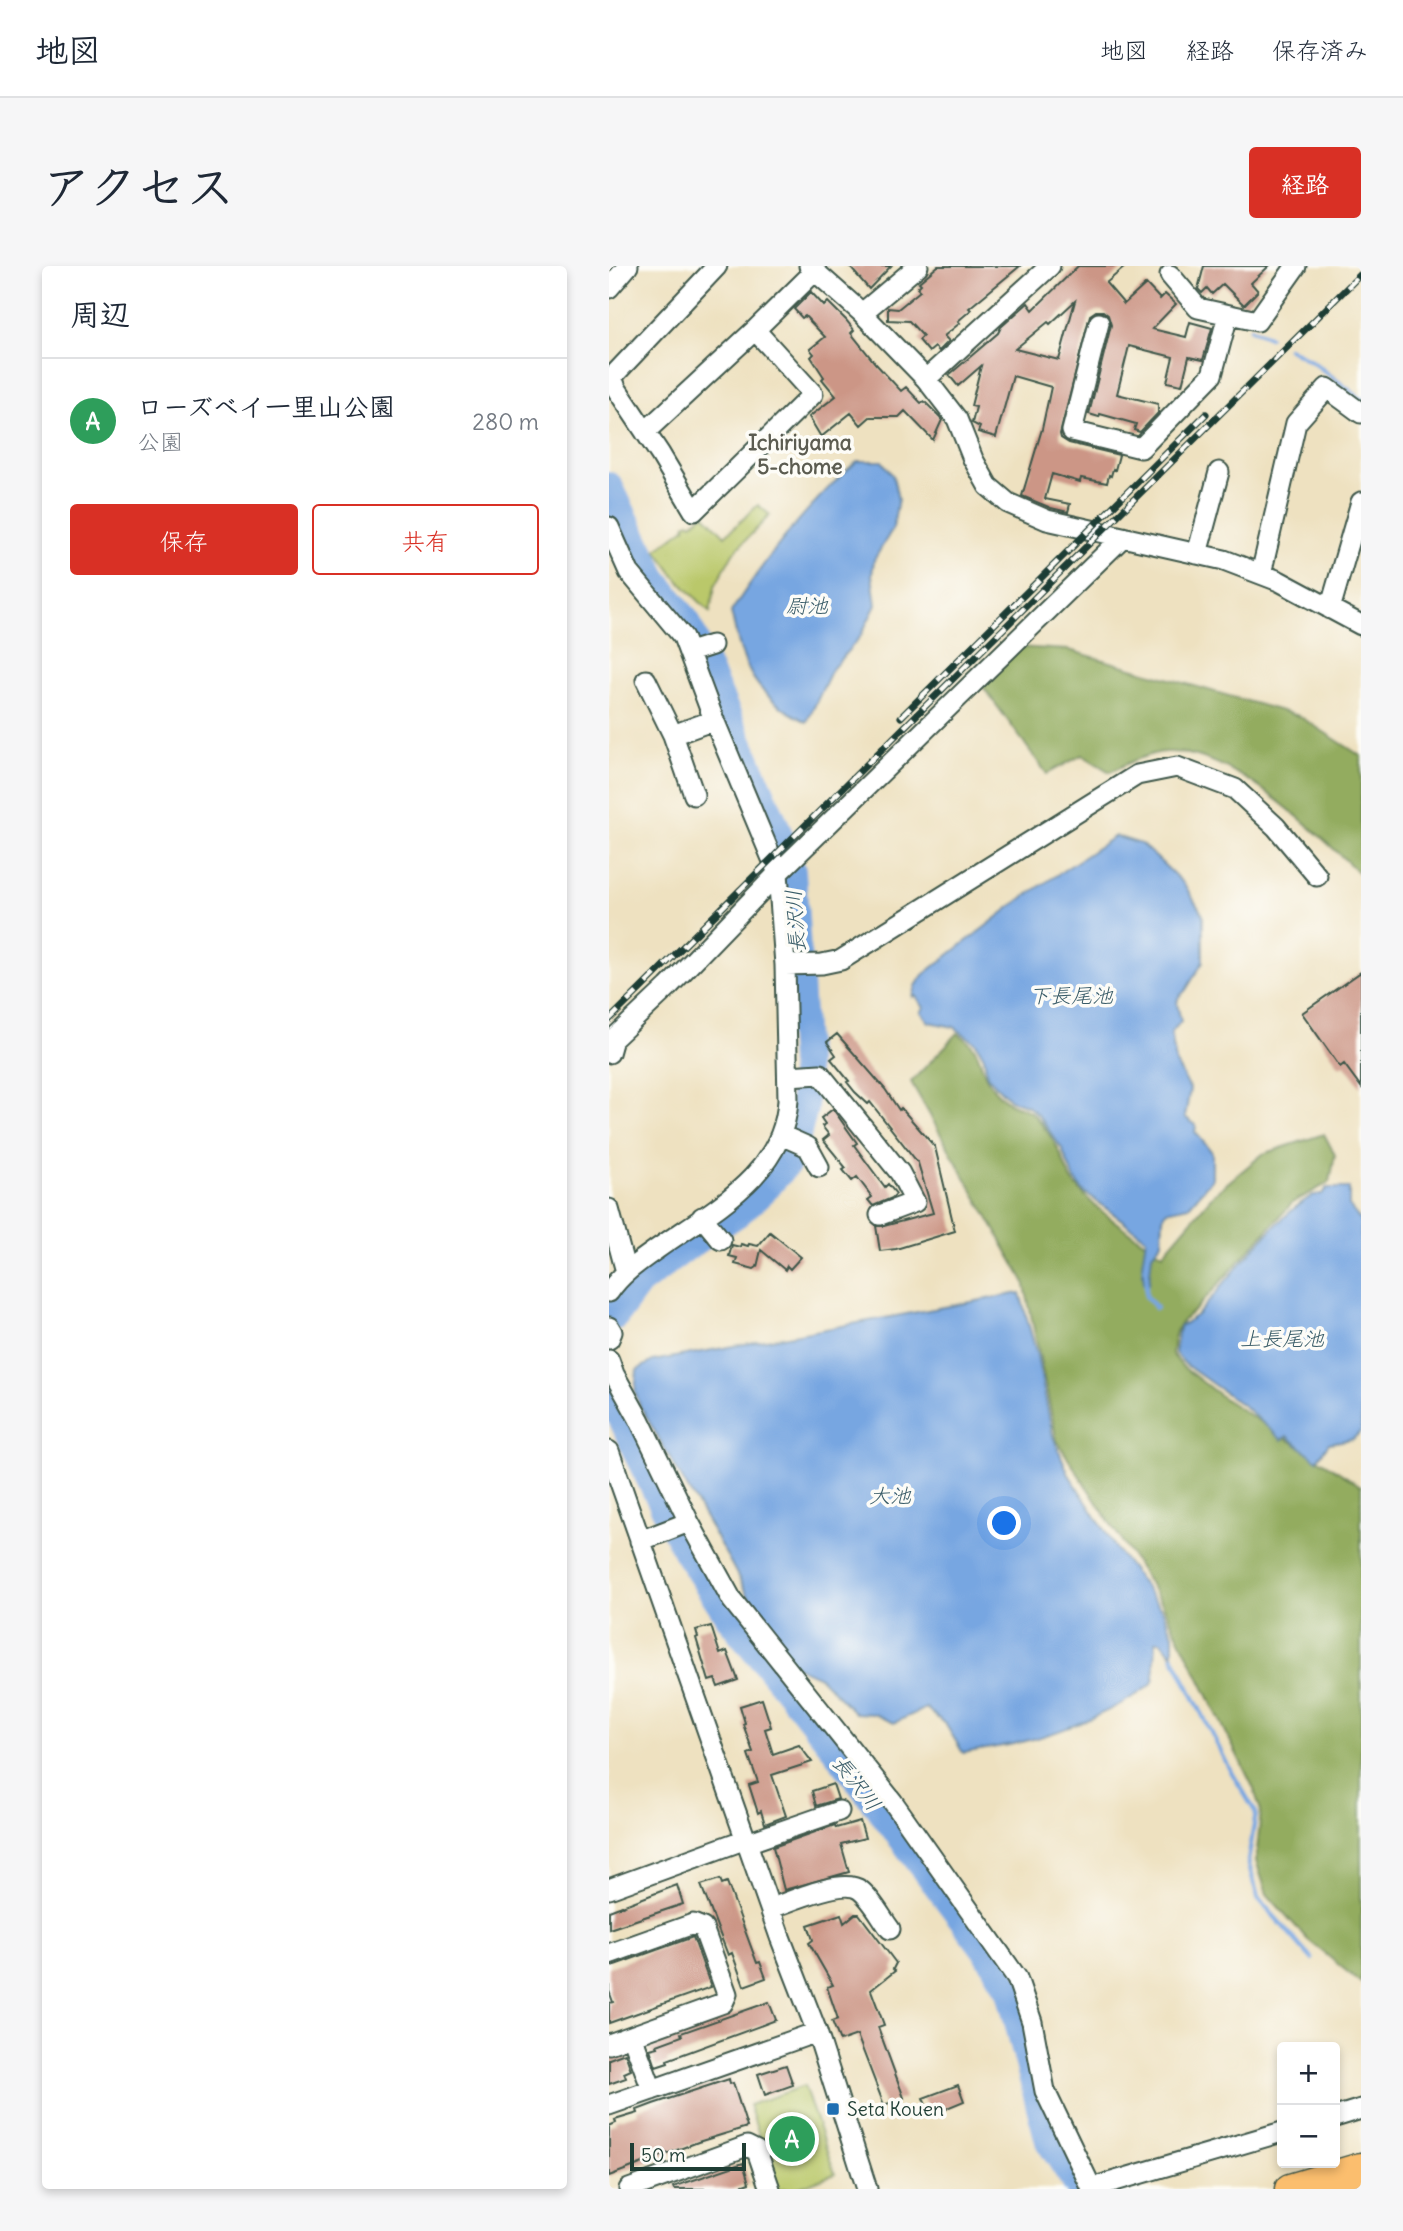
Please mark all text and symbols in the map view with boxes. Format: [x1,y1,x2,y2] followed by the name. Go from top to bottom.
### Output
[35,29,101,71] text: 地図
[1100,35,1148,65] text: 地図
[1186,35,1234,65] text: 経路
[1272,35,1368,65] text: 保存済み
[1249,147,1361,218] button: 経路
[42,156,235,217] text: アクセス
[70,295,130,333] text: 周辺
[137,390,395,423] text: ローズベイ一里山公園
[86,407,100,436] text: A
[472,407,539,436] text: 280 m
[137,427,183,456] text: 公園
[748,429,852,480] district label: Ichiriyama 5-chome
[70,504,298,575] button: 保存
[312,504,539,575] button: 共有
[786,592,829,619] water label: 尉池
[779,889,811,953] water label: 長沢川
[1029,982,1114,1009] water label: 下長尾池
[1240,1325,1325,1352] water label: 上長尾池
[869,1482,912,1509] water label: 大池
[987,1506,1021,1540] your location
[827,1750,887,1816] water label: 長沢川
[1277,2042,1340,2168] map controls
[1277,2042,1340,2105] button: +
[847,2097,944,2121] place label: Seta Kouen
[825,2101,841,2117] marker: Seta Kouen
[1277,2105,1340,2168] button: −
[769,2113,815,2165] pin: A
[630,2140,745,2172] scale bar
[641,2143,686,2167] text: 50 m

